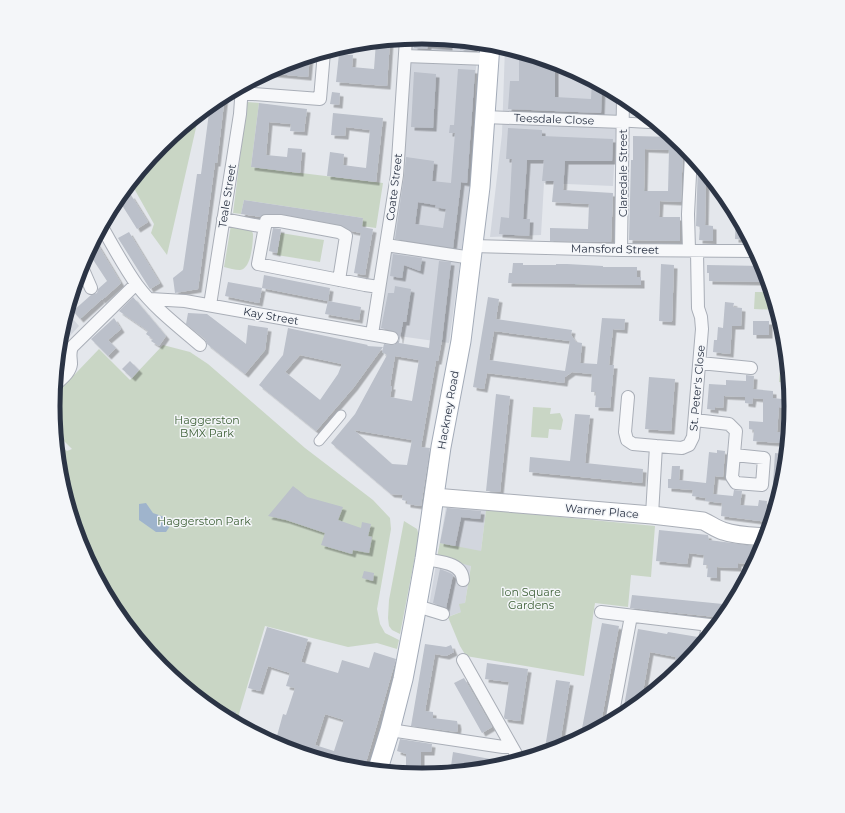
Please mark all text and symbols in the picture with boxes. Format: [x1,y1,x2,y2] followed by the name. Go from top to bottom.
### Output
[514,111,595,127] street label: Teesdale Close
[616,129,630,217] street label: Claredale Street
[383,152,405,222] street label: Coate Street
[215,163,239,229] street label: Teale Street
[571,241,660,257] street label: Mansford Street
[242,304,300,328] street label: Kay Street
[686,344,708,432] street label: St. Peter's Close
[434,370,462,450] street label: Hackney Road
[174,413,240,440] park label: Haggerston BMX Park
[565,501,640,521] street label: Warner Place
[157,514,251,528] park label: Haggerston Park
[501,585,561,612] park label: Ion Square Gardens

